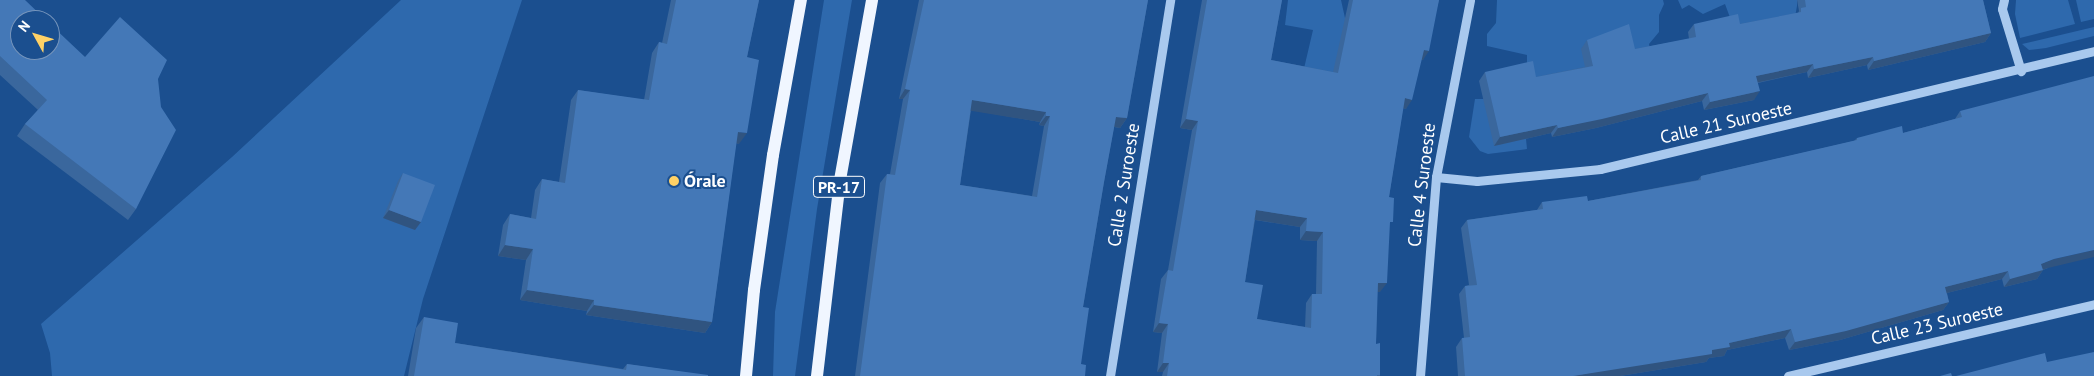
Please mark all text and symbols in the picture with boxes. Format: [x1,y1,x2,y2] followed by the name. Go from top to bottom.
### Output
[10,10,60,60] north arrow
[14,17,34,35] text: N
[1658,97,1794,149] street label: Calle 21 Suroeste
[1104,122,1144,248] street label: Calle 2 Suroeste
[1404,122,1440,248] street label: Calle 4 Suroeste
[684,170,726,192] place label: Órale
[813,173,865,200] road number: PR-17
[668,175,680,187] marker: Órale
[1869,298,2005,350] street label: Calle 23 Suroeste

